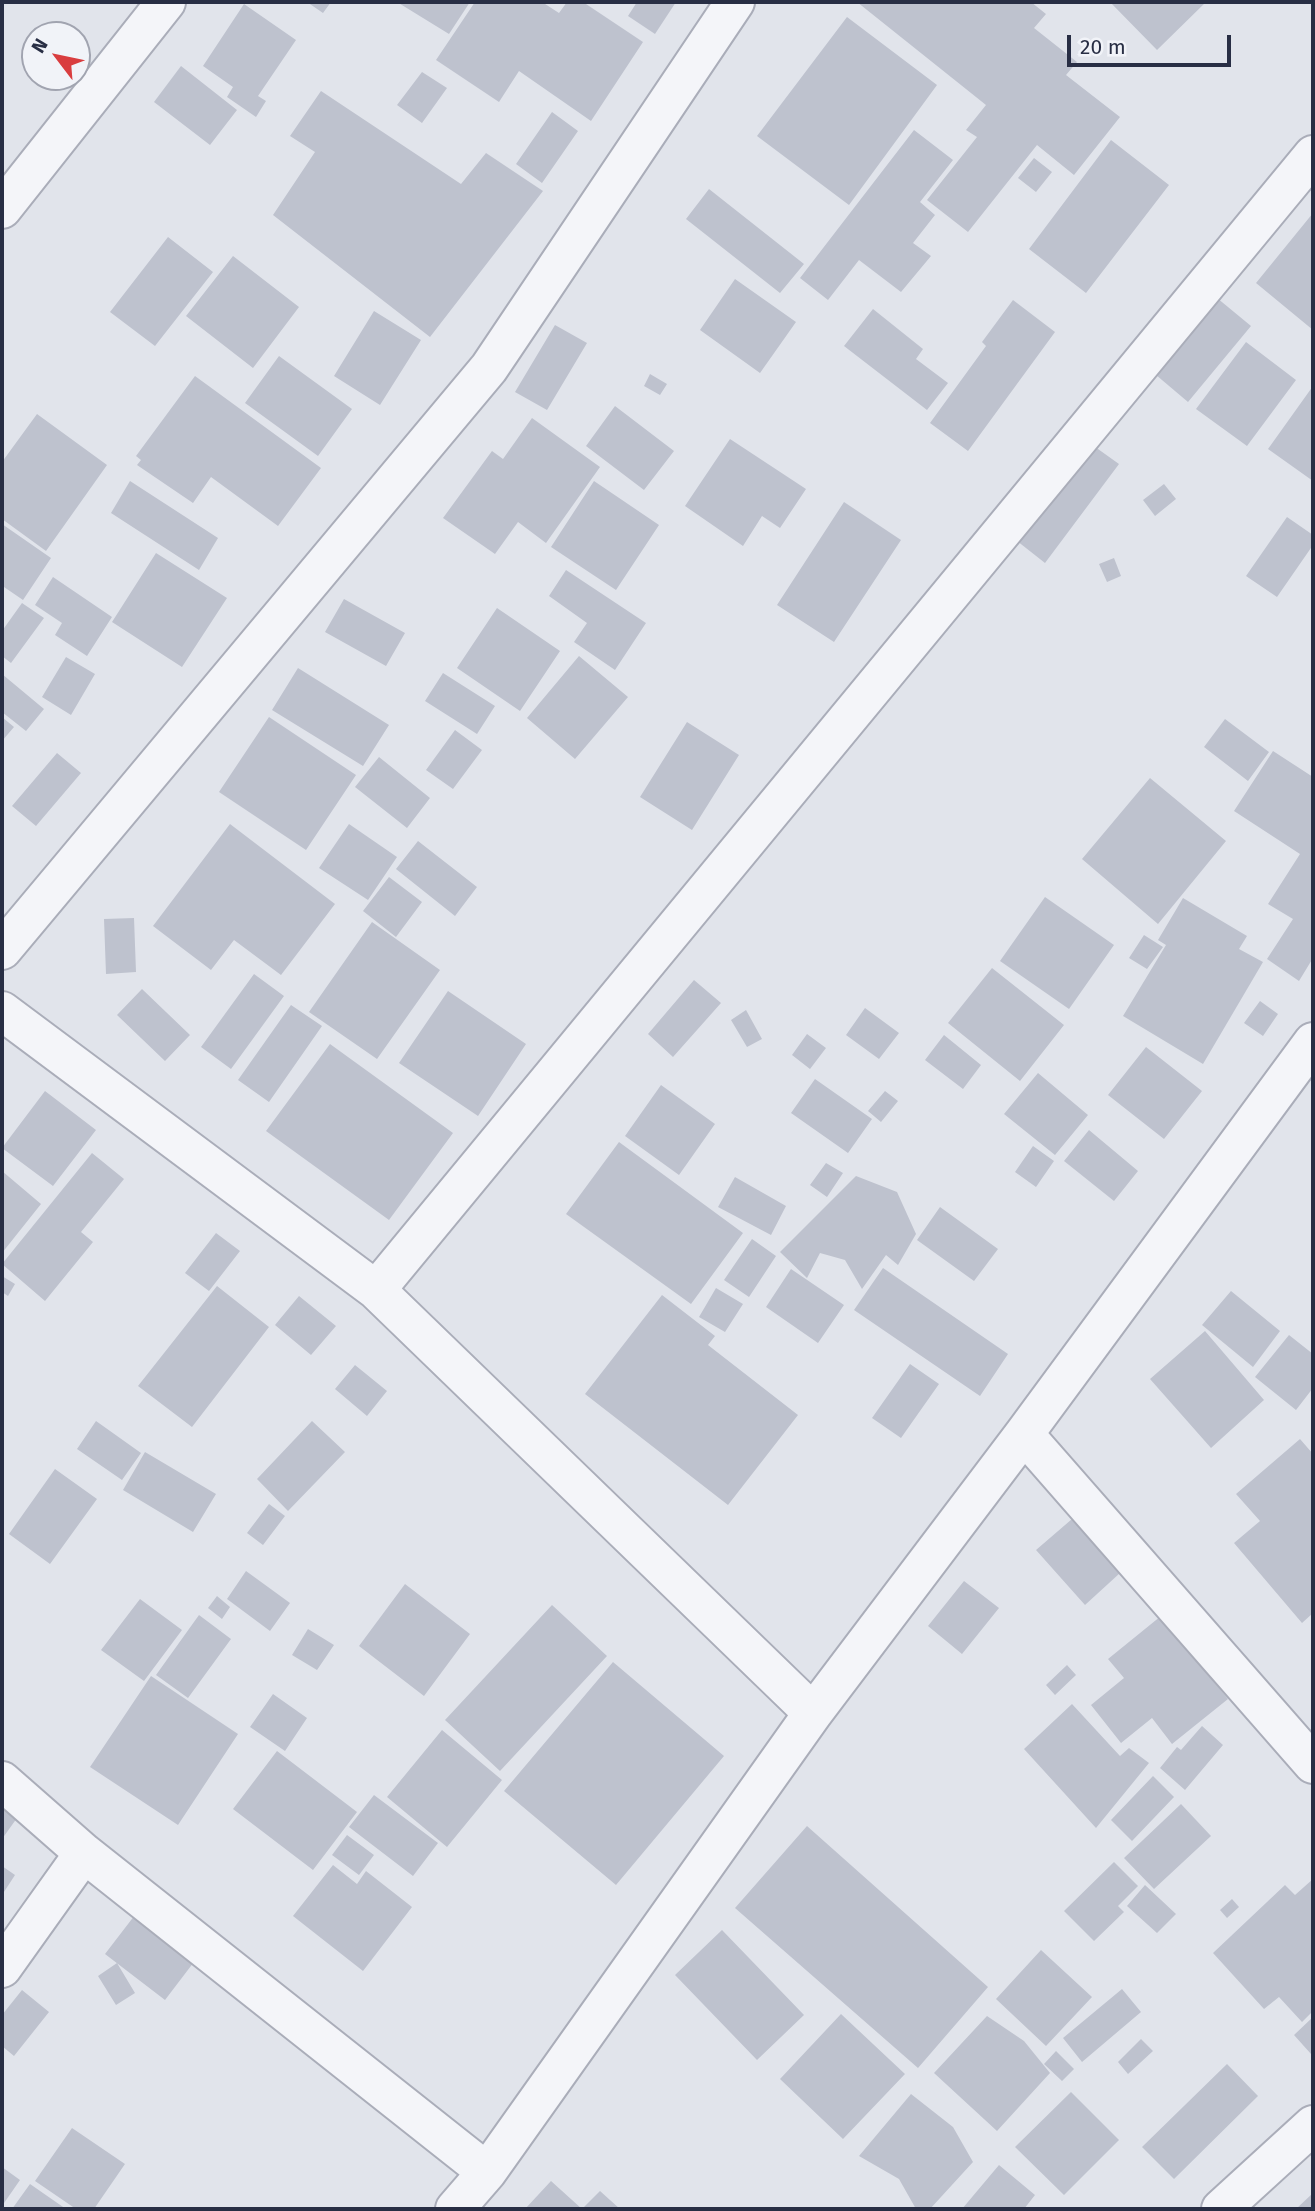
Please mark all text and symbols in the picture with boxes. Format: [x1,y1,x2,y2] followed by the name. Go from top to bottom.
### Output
[21,21,91,91] north arrow
[1070,21,1234,65] scale bar
[26,34,53,57] text: N
[1080,34,1126,60] text: 20 m

